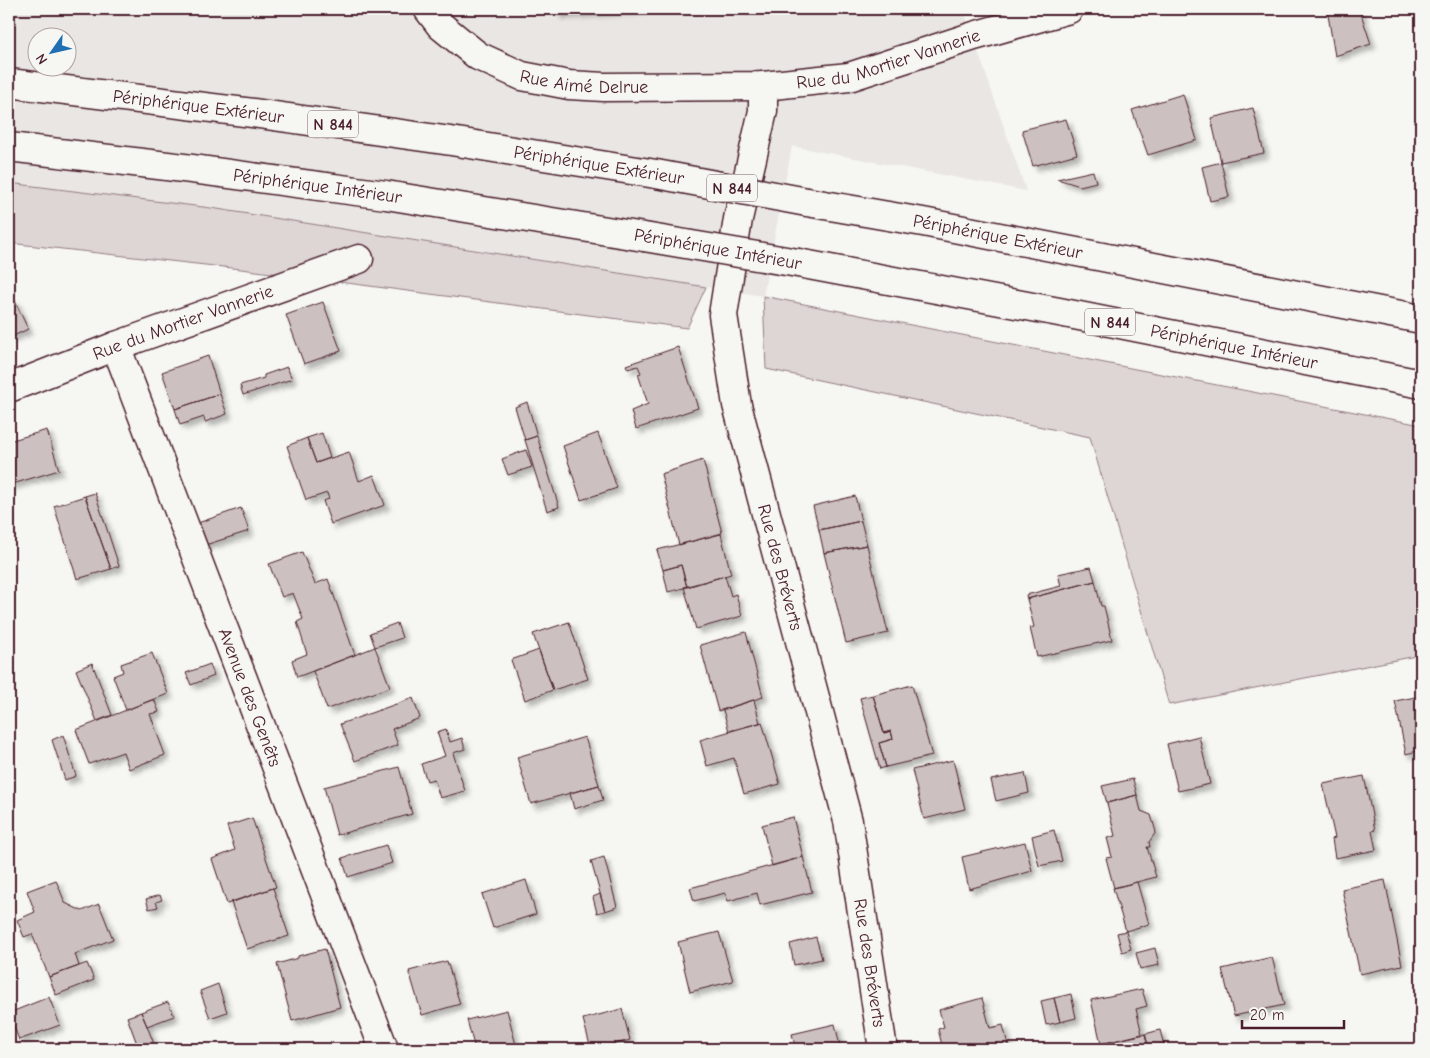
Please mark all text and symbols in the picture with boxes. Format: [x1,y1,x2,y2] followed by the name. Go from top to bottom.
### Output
[795,25,983,93] street label: Rue du Mortier Vannerie
[28,28,78,78] north arrow
[32,50,51,68] text: N
[518,66,648,98] street label: Rue Aimé Delrue
[112,86,286,128] street label: Périphérique Extérieur
[308,110,358,138] road number: N 844
[512,142,686,189] street label: Périphérique Extérieur
[232,165,404,209] street label: Périphérique Intérieur
[707,174,757,202] road number: N 844
[911,210,1085,264] street label: Périphérique Extérieur
[632,224,804,275] street label: Périphérique Intérieur
[90,281,276,365] street label: Rue du Mortier Vannerie
[1085,308,1135,336] road number: N 844
[1148,320,1320,374] street label: Périphérique Intérieur
[753,502,807,633] street label: Rue des Bréverts
[214,625,285,770] street label: Avenue des Genêts
[849,897,889,1029] street label: Rue des Bréverts
[1242,998,1345,1030] scale bar
[1250,1006,1284,1024] text: 20 m

